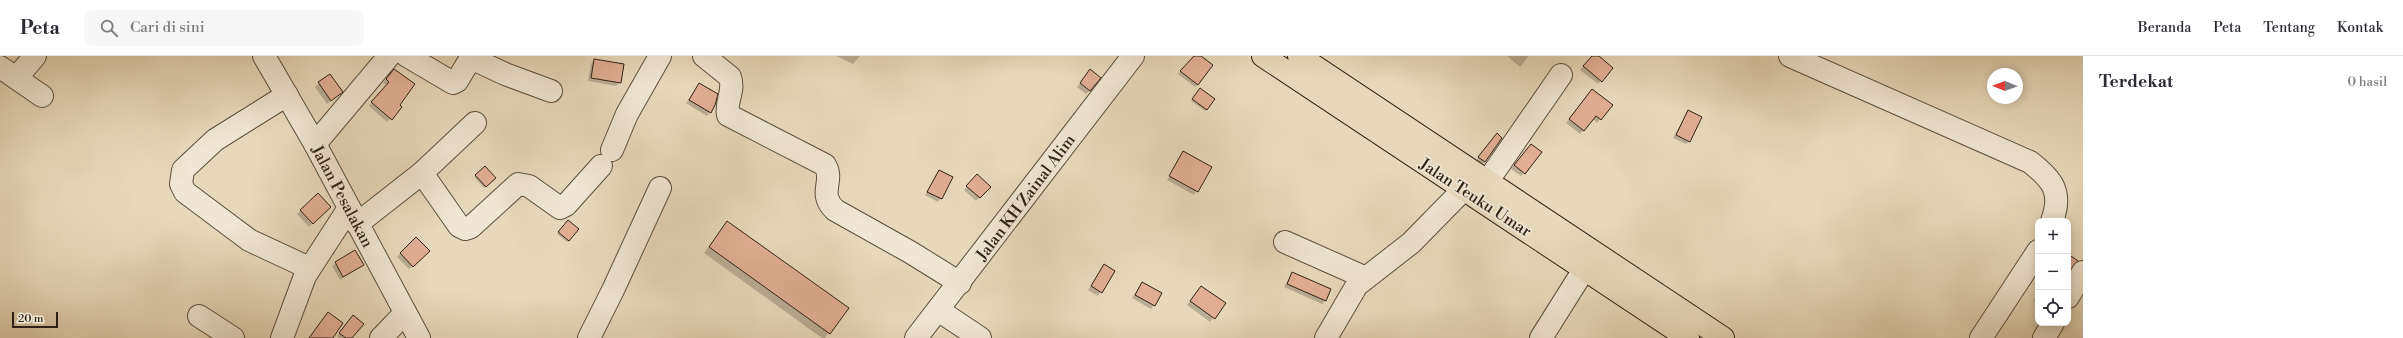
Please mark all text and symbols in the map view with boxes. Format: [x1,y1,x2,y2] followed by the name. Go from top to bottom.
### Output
[84,10,364,46] search box
[20,16,60,40] text: Peta
[98,17,120,39] icon: search
[130,18,205,37] text: Cari di sini
[2138,19,2191,37] text: Beranda
[2213,19,2241,37] text: Peta
[2263,19,2315,37] text: Tentang
[2337,19,2383,37] text: Kontak
[1987,68,2023,104] north arrow
[2099,71,2173,93] text: Terdekat
[2348,74,2387,90] text: 0 hasil
[971,131,1080,265] street label: Jalan KH Zainal Alim
[306,141,378,251] street label: Jalan Pesalakan
[1415,154,1535,241] street label: Jalan Teuku Umar
[2035,218,2071,326] map controls
[2035,218,2071,254] button: +
[2035,254,2071,290] button: −
[2035,290,2071,326] button: locate
[12,310,58,329] scale bar
[18,312,43,326] text: 20 m

